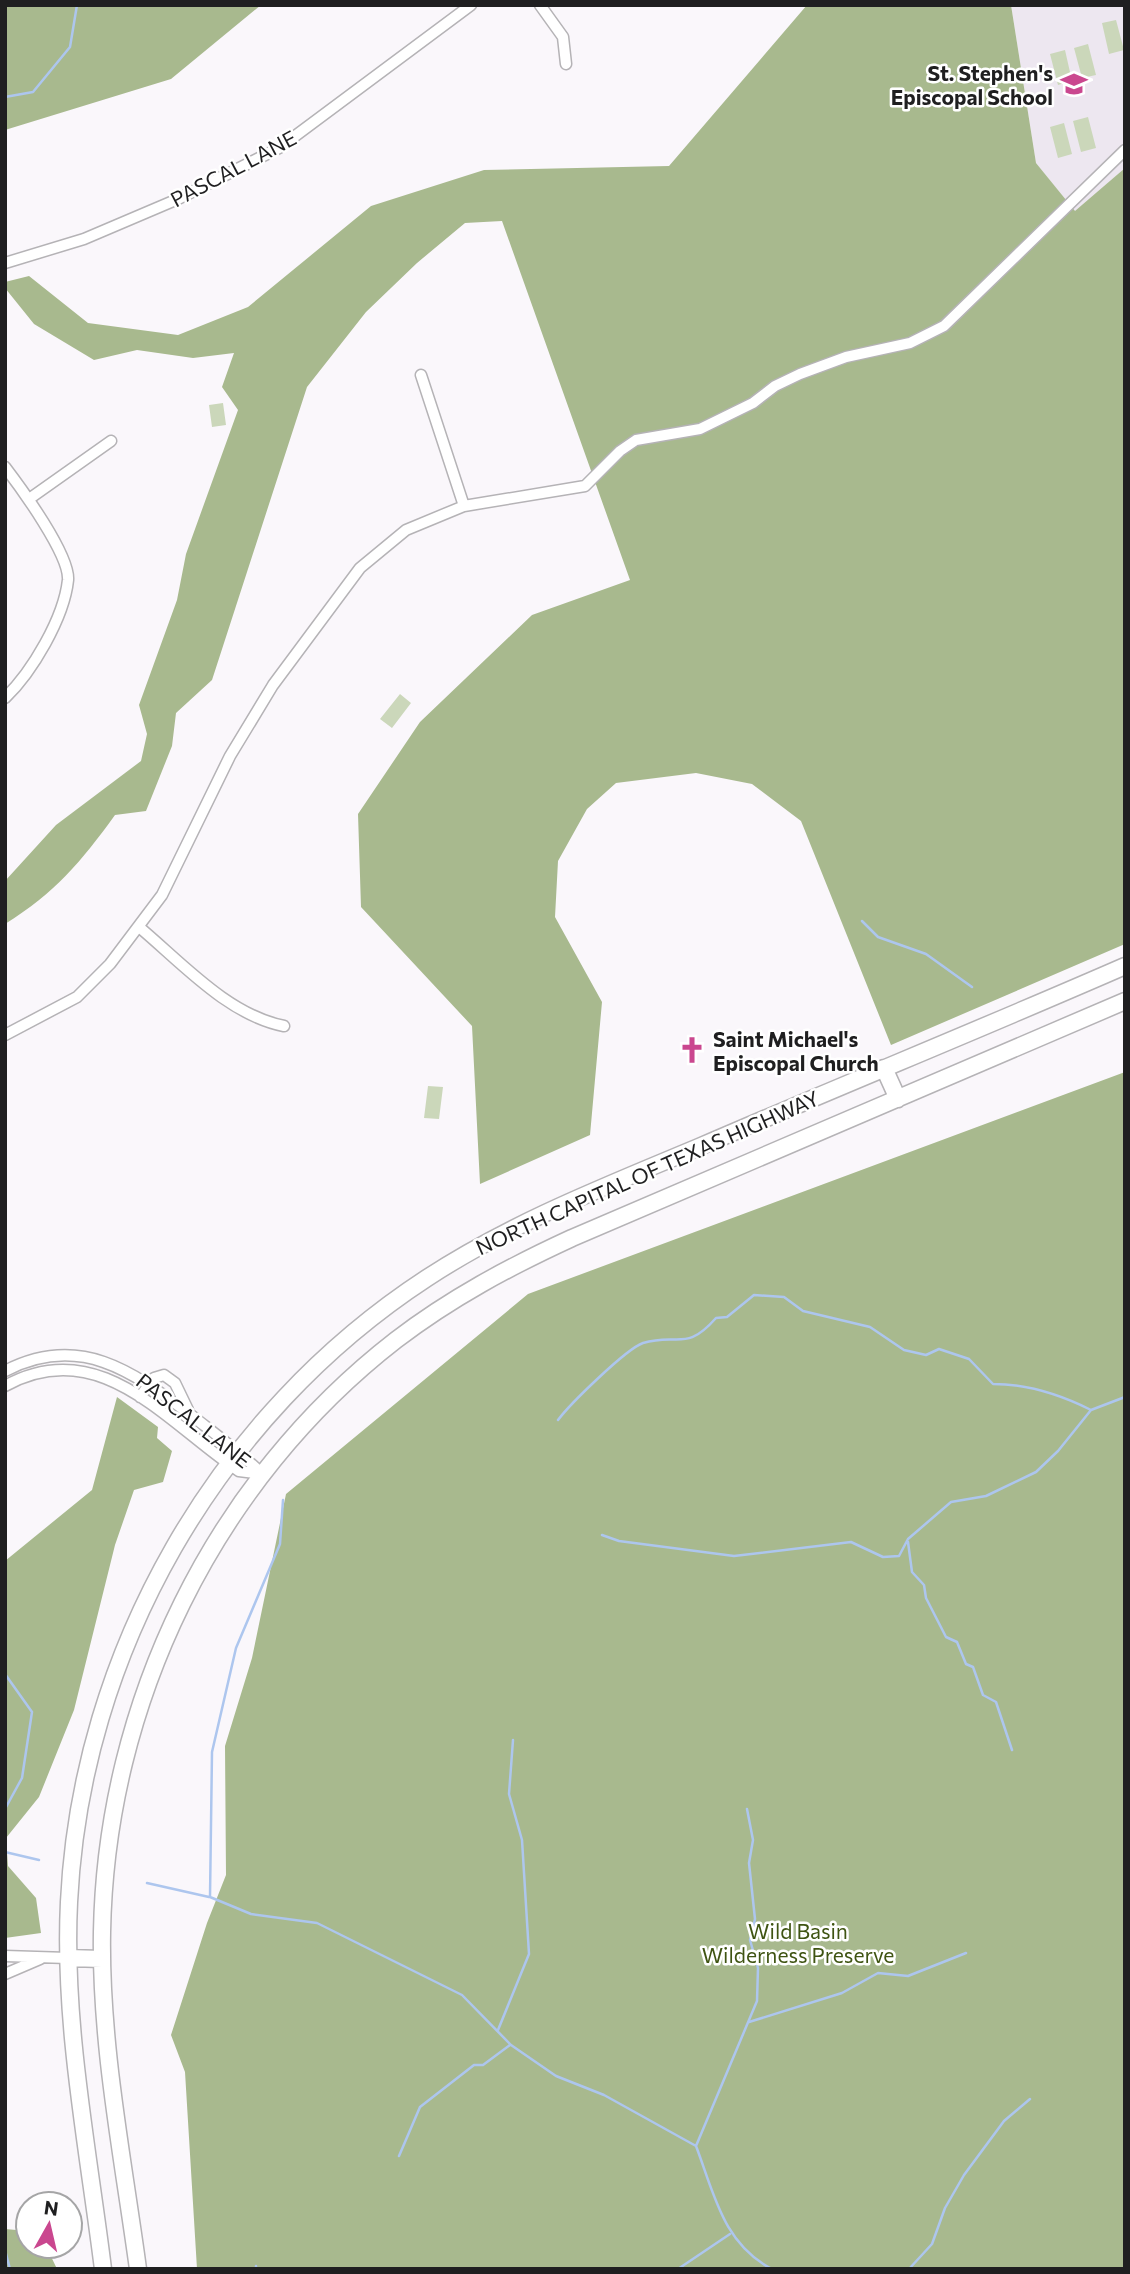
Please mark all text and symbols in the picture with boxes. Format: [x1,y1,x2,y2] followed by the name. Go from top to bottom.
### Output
[891,60,1053,109] place label: St. Stephen's Episcopal School
[1059,69,1089,99] school or university icon: St. Stephen's Episcopal School
[166,124,300,212] street label: PASCAL LANE
[713,1026,879,1075] place label: Saint Michael's Episcopal Church
[677,1035,707,1065] church icon: Saint Michael's Episcopal Church
[471,1085,823,1259] street label: NORTH CAPITAL OF TEXAS HIGHWAY
[132,1367,256,1473] street label: PASCAL LANE
[702,1918,894,1967] park label: Wild Basin Wilderness Preserve
[14,2190,84,2260] north arrow
[43,2195,60,2220] text: N

